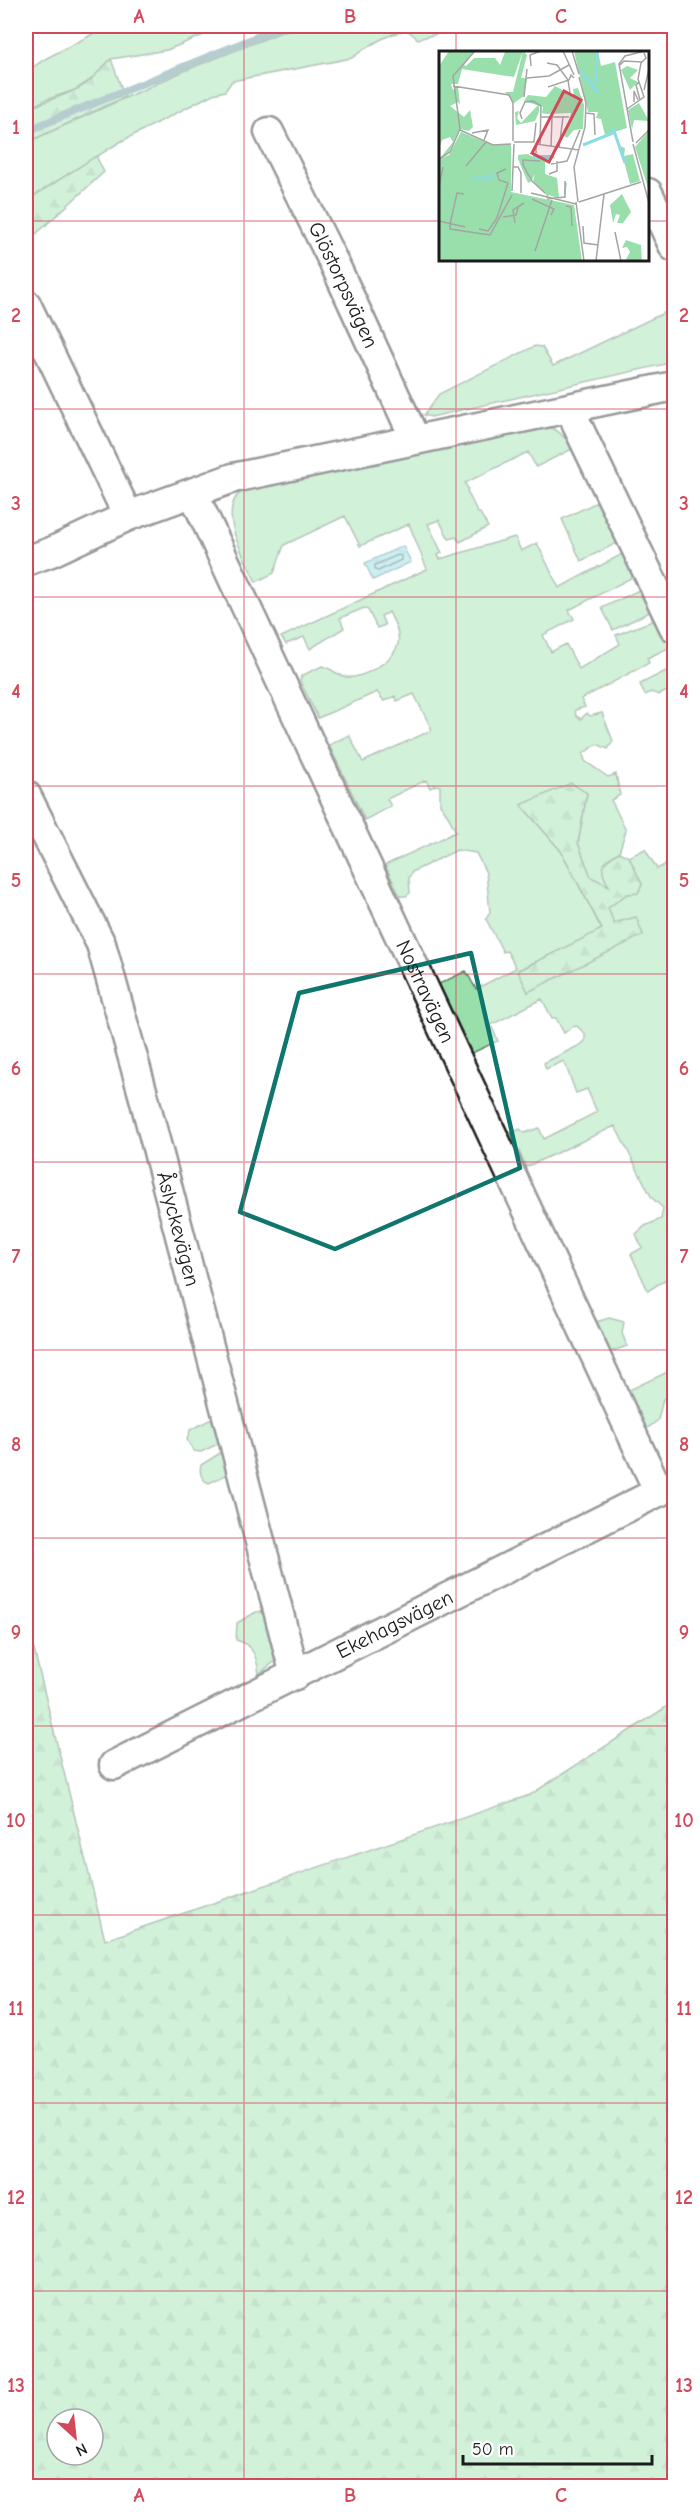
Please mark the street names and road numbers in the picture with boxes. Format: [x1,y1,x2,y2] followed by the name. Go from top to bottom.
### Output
[303,218,383,352] street label: Glöstorpsvägen
[391,936,460,1047] street label: Nostravägen
[152,1169,205,1289] street label: Åslyckevägen
[332,1585,457,1663] street label: Ekehagsvägen

